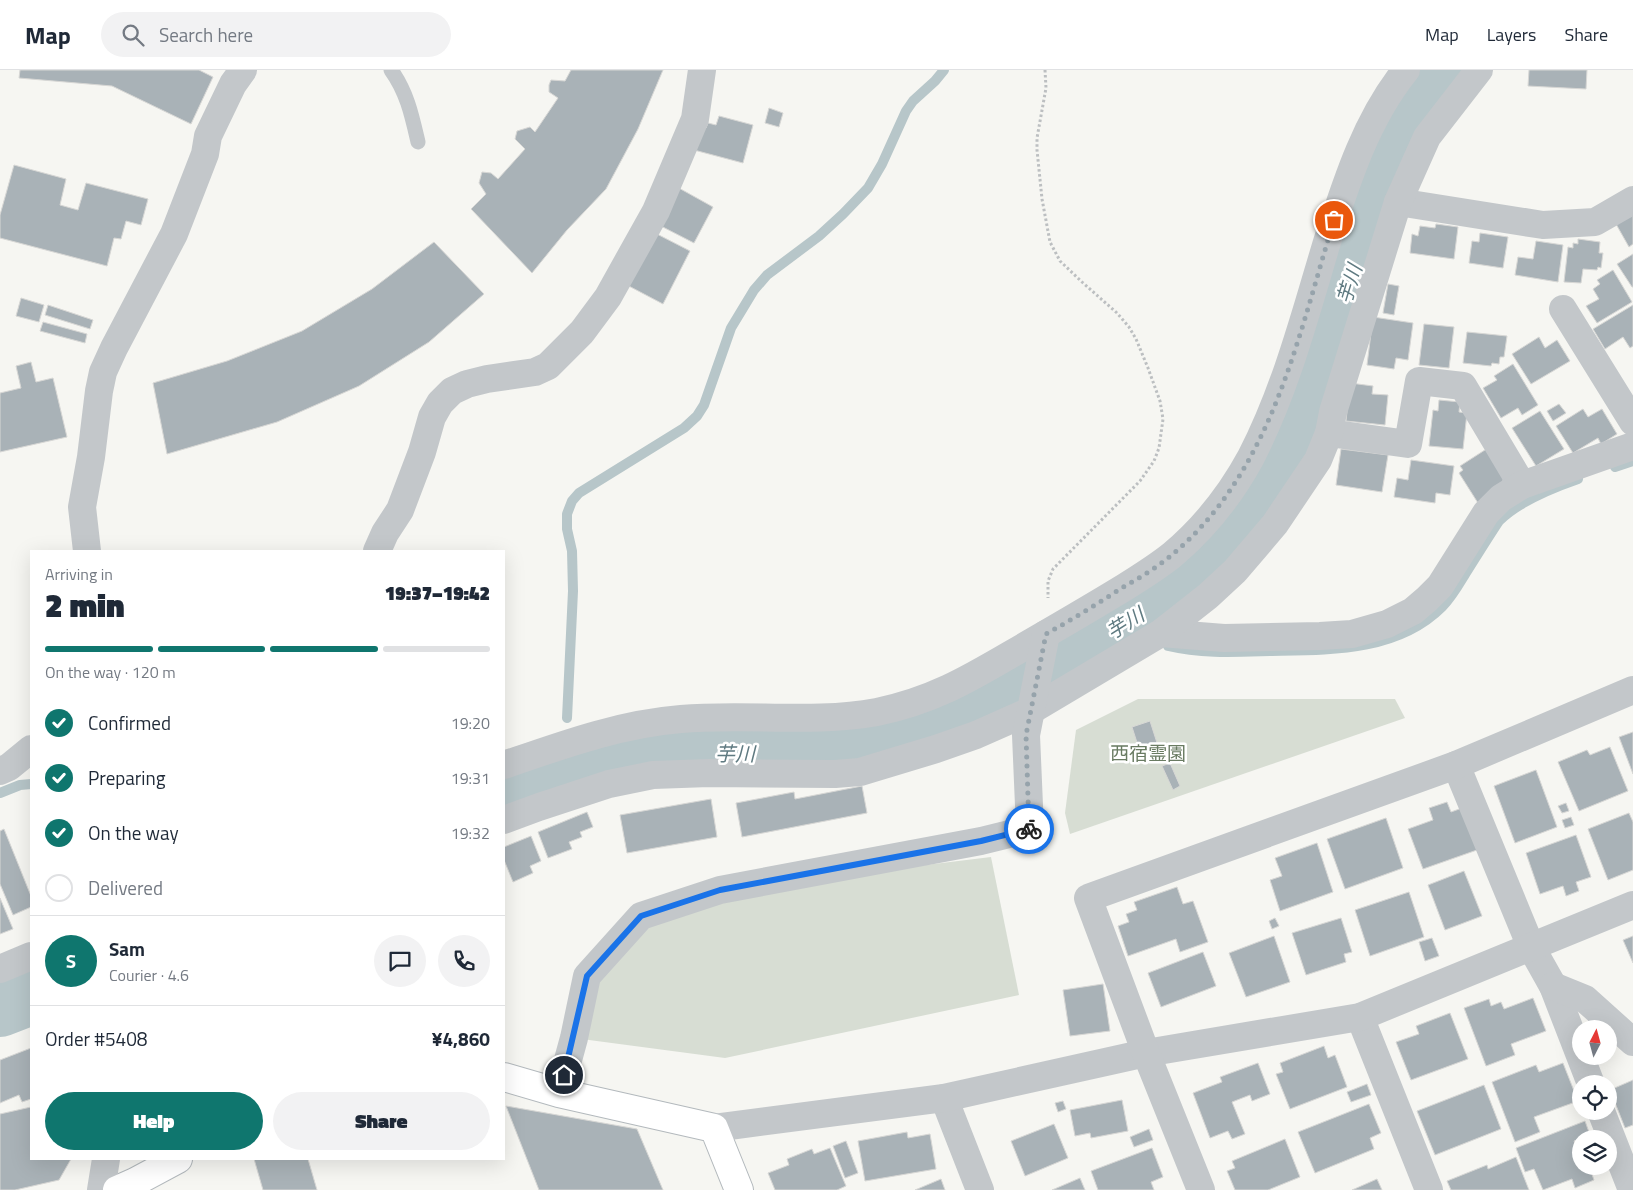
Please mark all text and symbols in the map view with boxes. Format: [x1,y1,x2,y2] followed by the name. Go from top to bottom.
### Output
[101,12,451,57] search box
[25,17,71,53] text: Map
[159,20,253,49] text: Search here
[119,21,147,49] icon: search
[1425,21,1459,48] text: Map
[1487,21,1536,48] text: Layers
[1564,21,1608,48] text: Share
[1313,199,1355,241] pin
[1320,206,1348,234] icon: bag
[1328,258,1370,308] water label: 芋川
[45,562,113,586] text: Arriving in
[385,578,490,607] text: 19:37–19:42
[45,581,125,629] text: 2 min
[1100,598,1152,647] water label: 芋川
[45,660,176,684] text: On the way · 120 m
[88,708,171,737] text: Confirmed
[45,709,73,737] icon: check
[451,711,490,735] text: 19:20
[715,738,757,769] water label: 芋川
[1110,738,1186,767] park label: 西宿霊園
[88,763,165,792] text: Preparing
[45,764,73,792] icon: check
[451,766,490,790] text: 19:31
[1004,804,1054,854] courier
[1015,815,1043,843] icon: bike
[88,818,179,847] text: On the way
[45,819,73,847] icon: check
[451,821,490,845] text: 19:32
[88,873,163,902] text: Delivered
[109,934,145,963] text: Sam
[374,935,426,987] button: chat
[438,935,490,987] button: phone
[66,946,76,975] text: S
[109,963,189,987] text: Courier · 4.6
[1572,1020,1618,1065] north arrow
[1572,1020,1617,1175] map controls
[45,1024,147,1053] text: Order #5408
[432,1024,490,1053] text: ¥4,860
[543,1054,585,1096] pin
[550,1061,578,1089] icon: home
[1572,1075,1617,1120] button: locate
[45,1092,263,1150] button: Help
[273,1092,490,1150] button: Share
[1572,1130,1617,1175] button: layers

